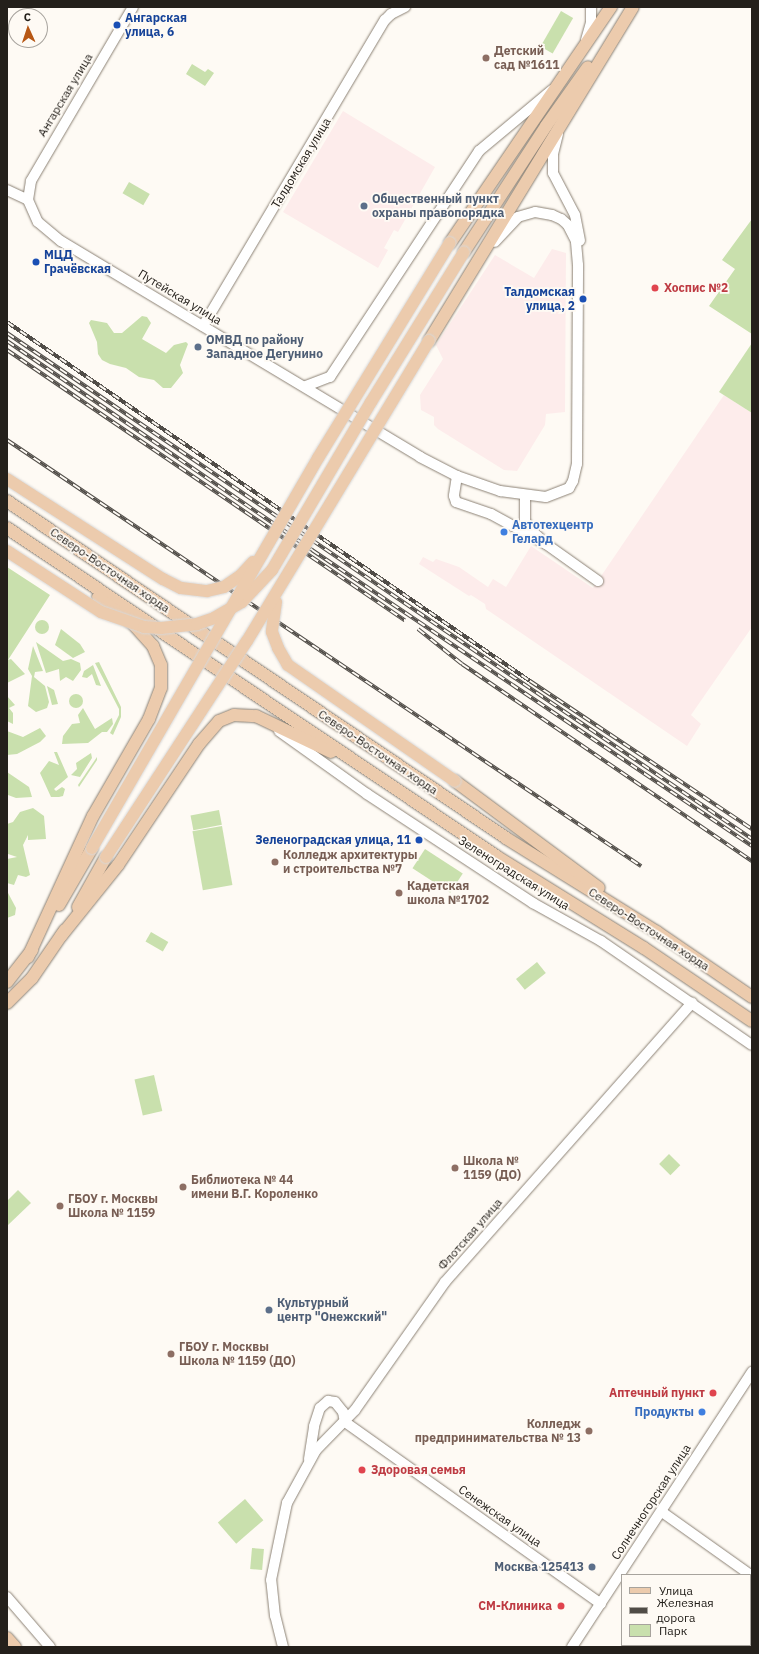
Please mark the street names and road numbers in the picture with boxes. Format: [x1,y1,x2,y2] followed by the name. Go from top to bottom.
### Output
[34,51,96,139] street label: Ангарская улица
[268,115,334,211] street label: Талдомская улица
[136,266,224,328] street label: Путейская улица
[47,525,173,615] street label: Северо-Восточная хорда
[315,707,441,797] street label: Северо-Восточная хорда
[456,833,572,913] street label: Зеленоградская улица
[586,885,712,973] street label: Северо-Восточная хорда
[435,1195,505,1273] street label: Флотская улица
[608,1442,694,1562] street label: Солнечногорская улица
[456,1482,544,1550] street label: Сенежская улица

